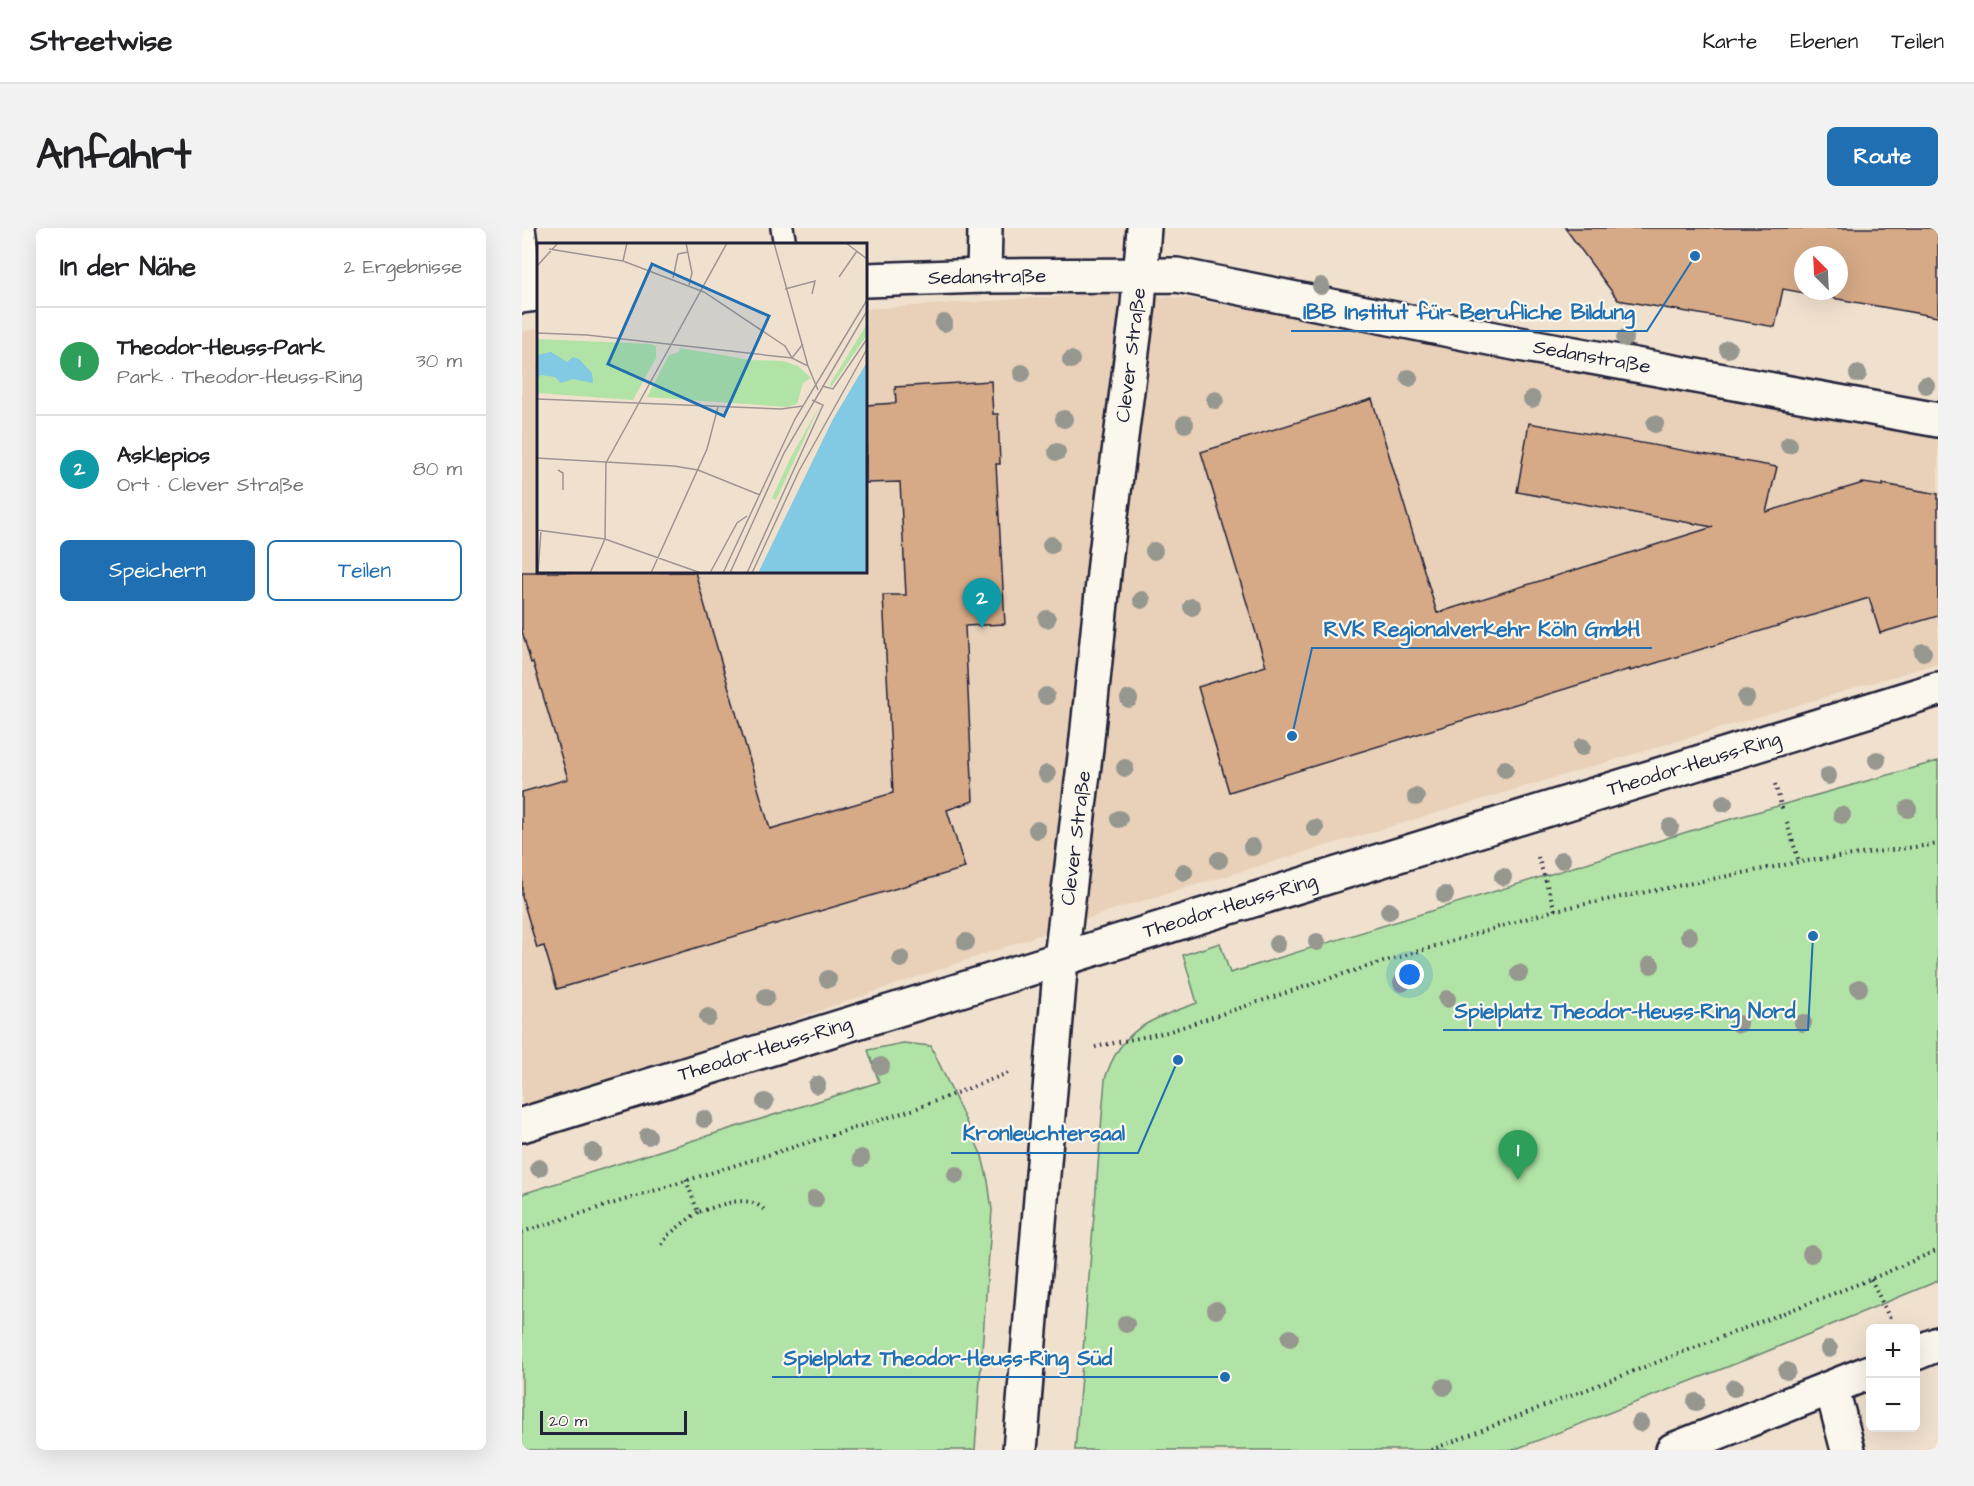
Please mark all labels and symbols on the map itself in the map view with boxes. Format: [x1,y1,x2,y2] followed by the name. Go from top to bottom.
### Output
[537,243,867,573] inset map
[1794,246,1848,300] north arrow
[928,262,1047,292] street label: Sedanstraße
[1109,286,1153,424] street label: Clever Straße
[1291,292,1647,331] callout: IBB Institut für Berufliche Bildung
[1303,298,1635,329] text: IBB Institut für Berufliche Bildung
[1531,333,1653,381] street label: Sedanstraße
[962,578,1002,628] pin: 2
[1312,609,1652,648] callout: RVK Regionalverkehr Köln GmbH
[1324,615,1641,646] text: RVK Regionalverkehr Köln GmbH
[1604,724,1785,805] street label: Theodor-Heuss-Ring
[1054,769,1098,907] street label: Clever Straße
[1140,866,1321,947] street label: Theodor-Heuss-Ring
[1395,960,1424,989] your location
[1443,991,1808,1030] callout: Spielplatz Theodor-Heuss-Ring Nord
[1454,997,1796,1028] text: Spielplatz Theodor-Heuss-Ring Nord
[675,1009,856,1090] street label: Theodor-Heuss-Ring
[951,1114,1138,1153] callout: Kronleuchtersaal
[963,1119,1126,1148] text: Kronleuchtersaal
[1498,1130,1538,1180] pin: 1
[772,1338,1125,1377] callout: Spielplatz Theodor-Heuss-Ring Süd
[783,1344,1112,1375] text: Spielplatz Theodor-Heuss-Ring Süd
[540,1408,687,1436] scale bar

